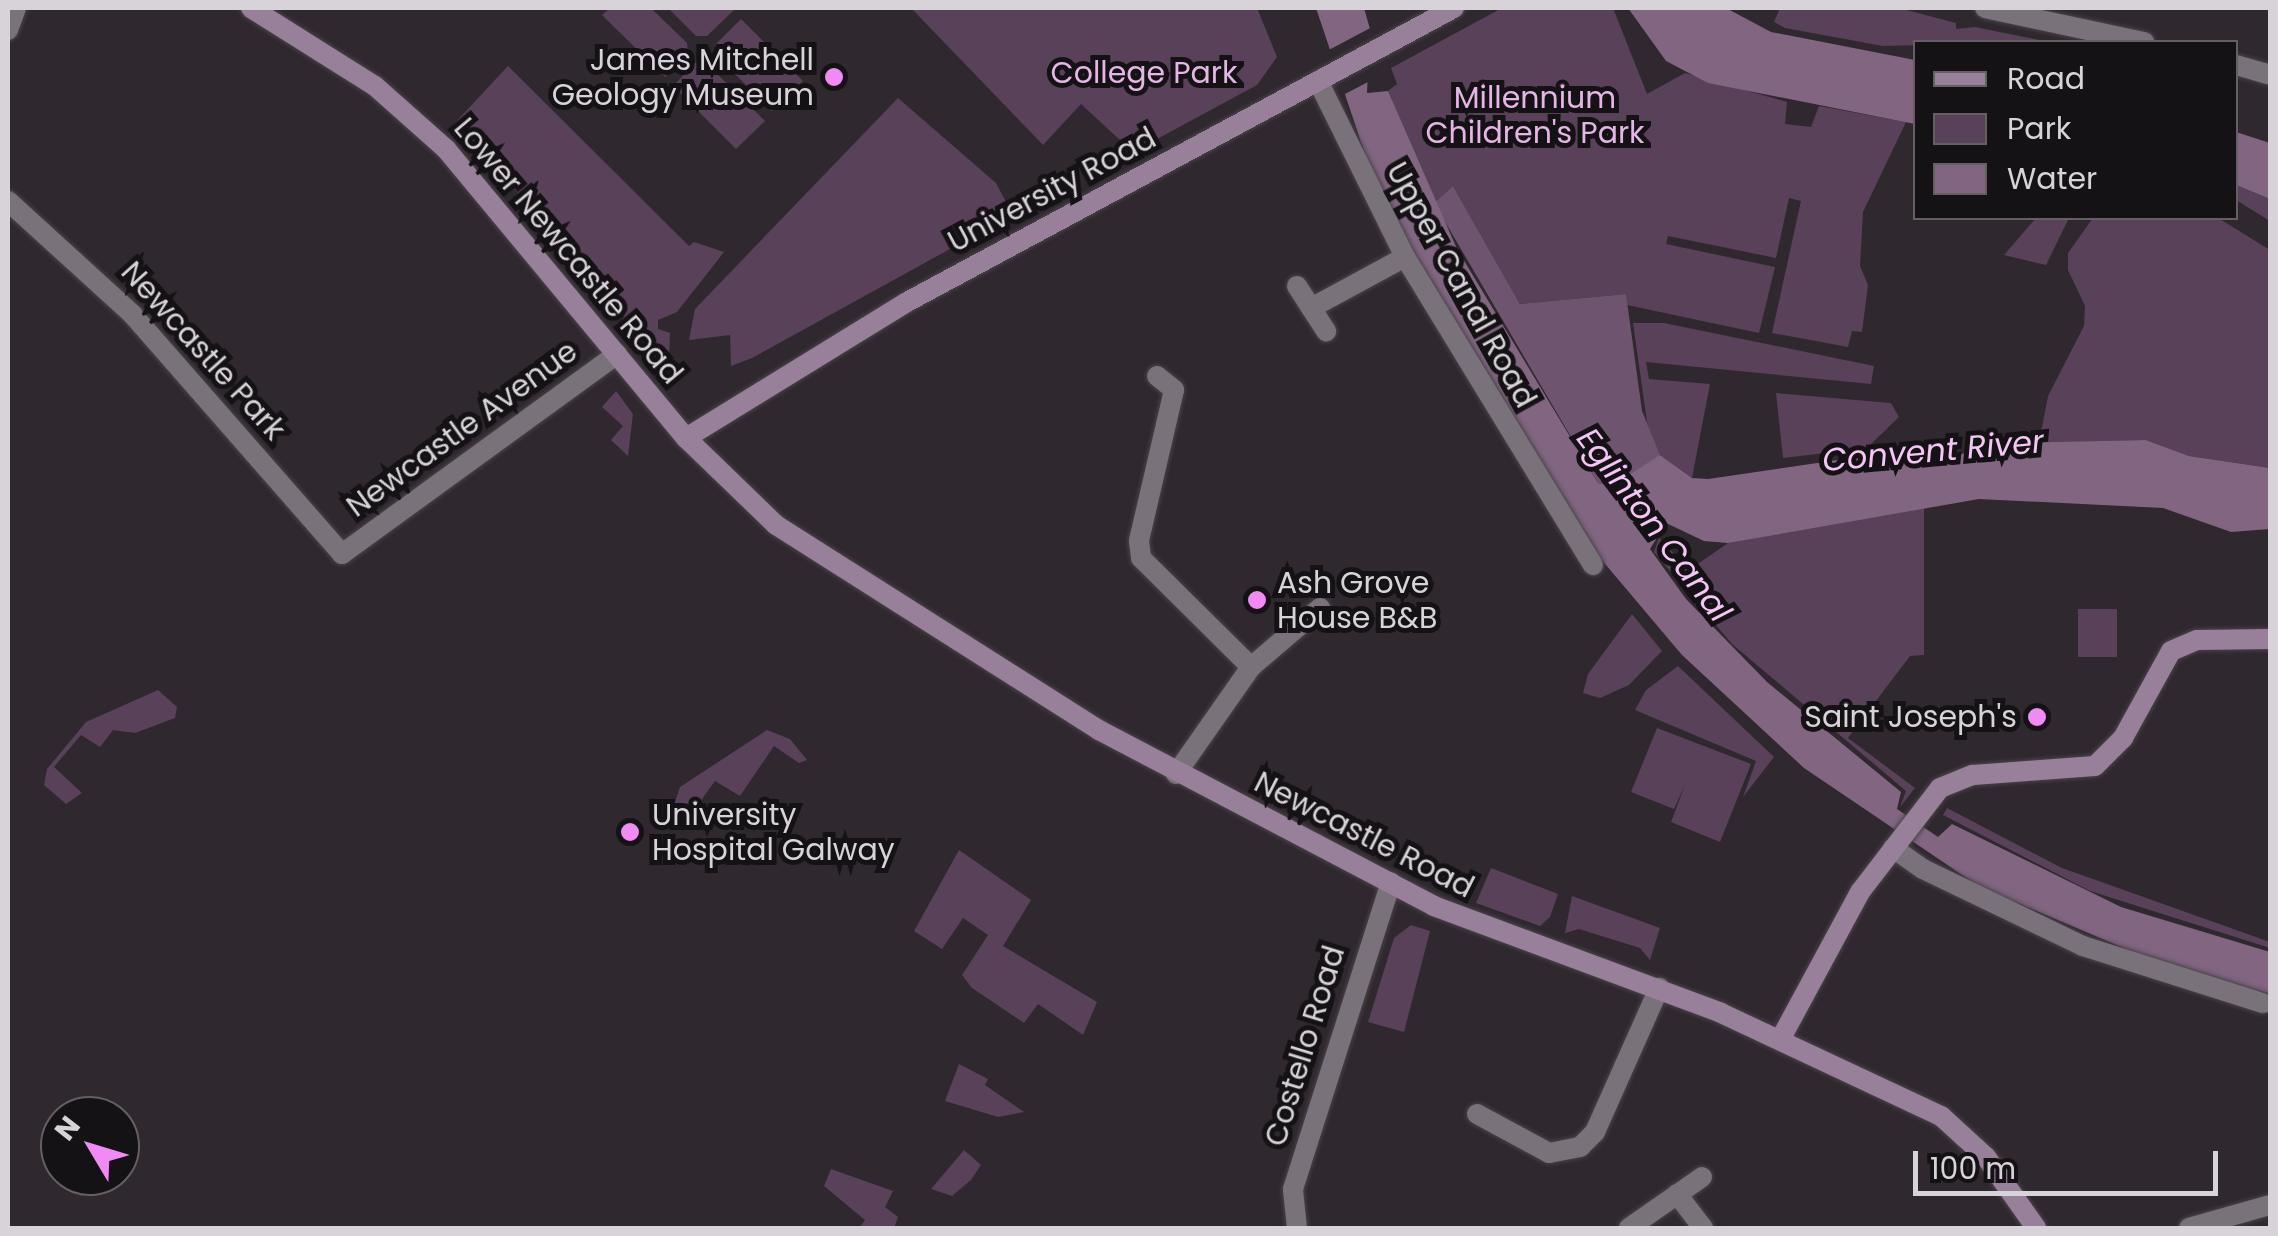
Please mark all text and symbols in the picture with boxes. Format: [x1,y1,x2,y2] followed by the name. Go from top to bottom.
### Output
[1913,40,2238,220] legend
[552,42,814,112] place label: James Mitchell Geology Museum
[1051,55,1237,91] park label: College Park
[2007,57,2085,100] text: Road
[823,66,845,88] marker: James Mitchell Geology Museum
[1425,80,1645,150] park label: Millennium Children's Park
[2007,107,2071,150] text: Park
[446,111,690,391] street label: Lower Newcastle Road
[942,120,1162,260] street label: University Road
[1379,156,1543,414] street label: Upper Canal Road
[2007,157,2097,200] text: Water
[113,254,293,448] street label: Newcastle Park
[340,333,584,525] street label: Newcastle Avenue
[1569,421,1739,629] water label: Eglinton Canal
[1821,422,2045,480] water label: Convent River
[1277,565,1437,636] place label: Ash Grove House B&B
[1246,589,1268,611] marker: Ash Grove House B&B
[1804,699,2017,735] place label: Saint Joseph's
[2026,706,2048,728] marker: Saint Joseph's
[1248,764,1480,906] street label: Newcastle Road
[652,797,895,868] place label: University Hospital Galway
[617,819,643,845] marker: University Hospital Galway
[1257,942,1353,1150] street label: Costello Road
[40,1096,140,1196] north arrow
[46,1108,89,1149] text: N
[1918,1131,2223,1193] scale bar
[1930,1147,2016,1190] text: 100 m

